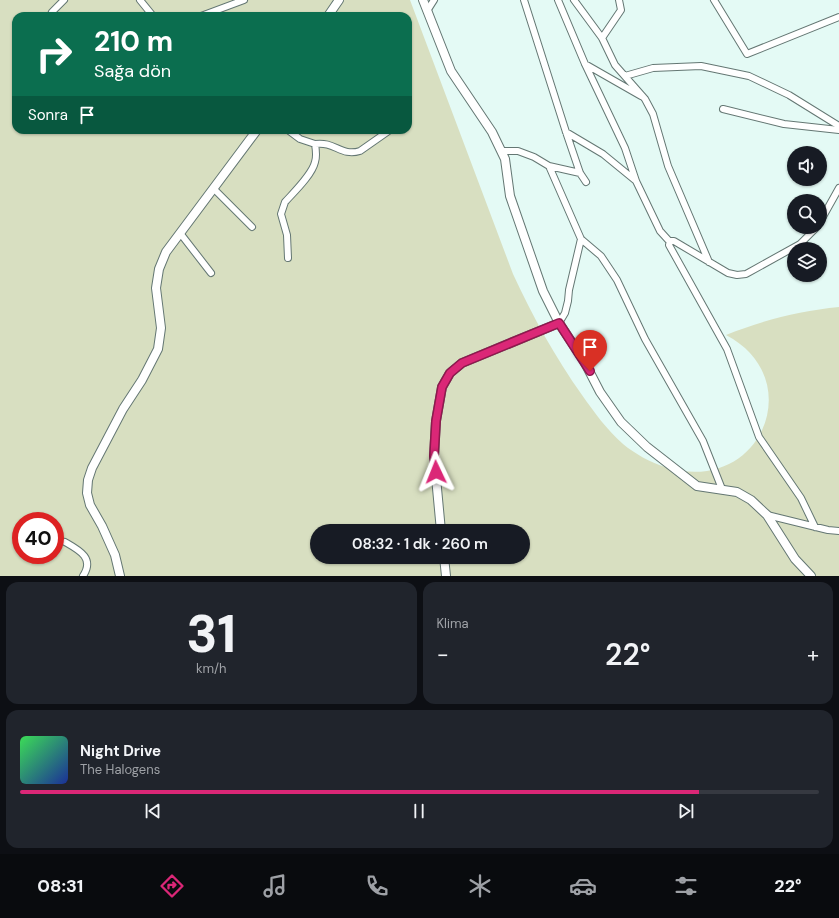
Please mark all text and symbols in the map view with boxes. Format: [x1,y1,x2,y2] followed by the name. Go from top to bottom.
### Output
[94,23,173,60] text: 210 m
[28,28,80,80] icon: right
[94,59,171,83] text: Sağa dön
[76,104,98,126] icon: arrive
[28,105,68,125] text: Sonra
[787,146,827,282] map controls
[787,146,827,186] button: sound
[787,194,827,234] button: search
[787,242,827,282] button: layers
[573,330,607,371] pin
[579,336,601,358] icon: arrive
[415,451,457,493] position arrow
[12,512,64,564] speed limit sign: 40
[352,534,488,554] text: 08:32 · 1 dk · 260 m
[186,600,236,668] text: 31
[437,615,469,632] text: Klima
[605,635,650,674] text: 22°
[437,640,449,669] text: −
[807,640,819,669] text: +
[196,660,227,677] text: km/h
[80,741,161,761] text: Night Drive
[80,761,160,778] text: The Halogens
[142,800,164,822] icon: previous
[408,800,430,822] icon: pause
[675,800,697,822] icon: next
[158,872,186,900] icon: directions
[261,872,289,900] icon: music
[363,872,391,900] icon: phone
[466,872,494,900] icon: climate
[569,872,597,900] icon: car
[672,872,700,900] icon: filters
[37,874,83,898] text: 08:31
[774,874,802,898] text: 22°

